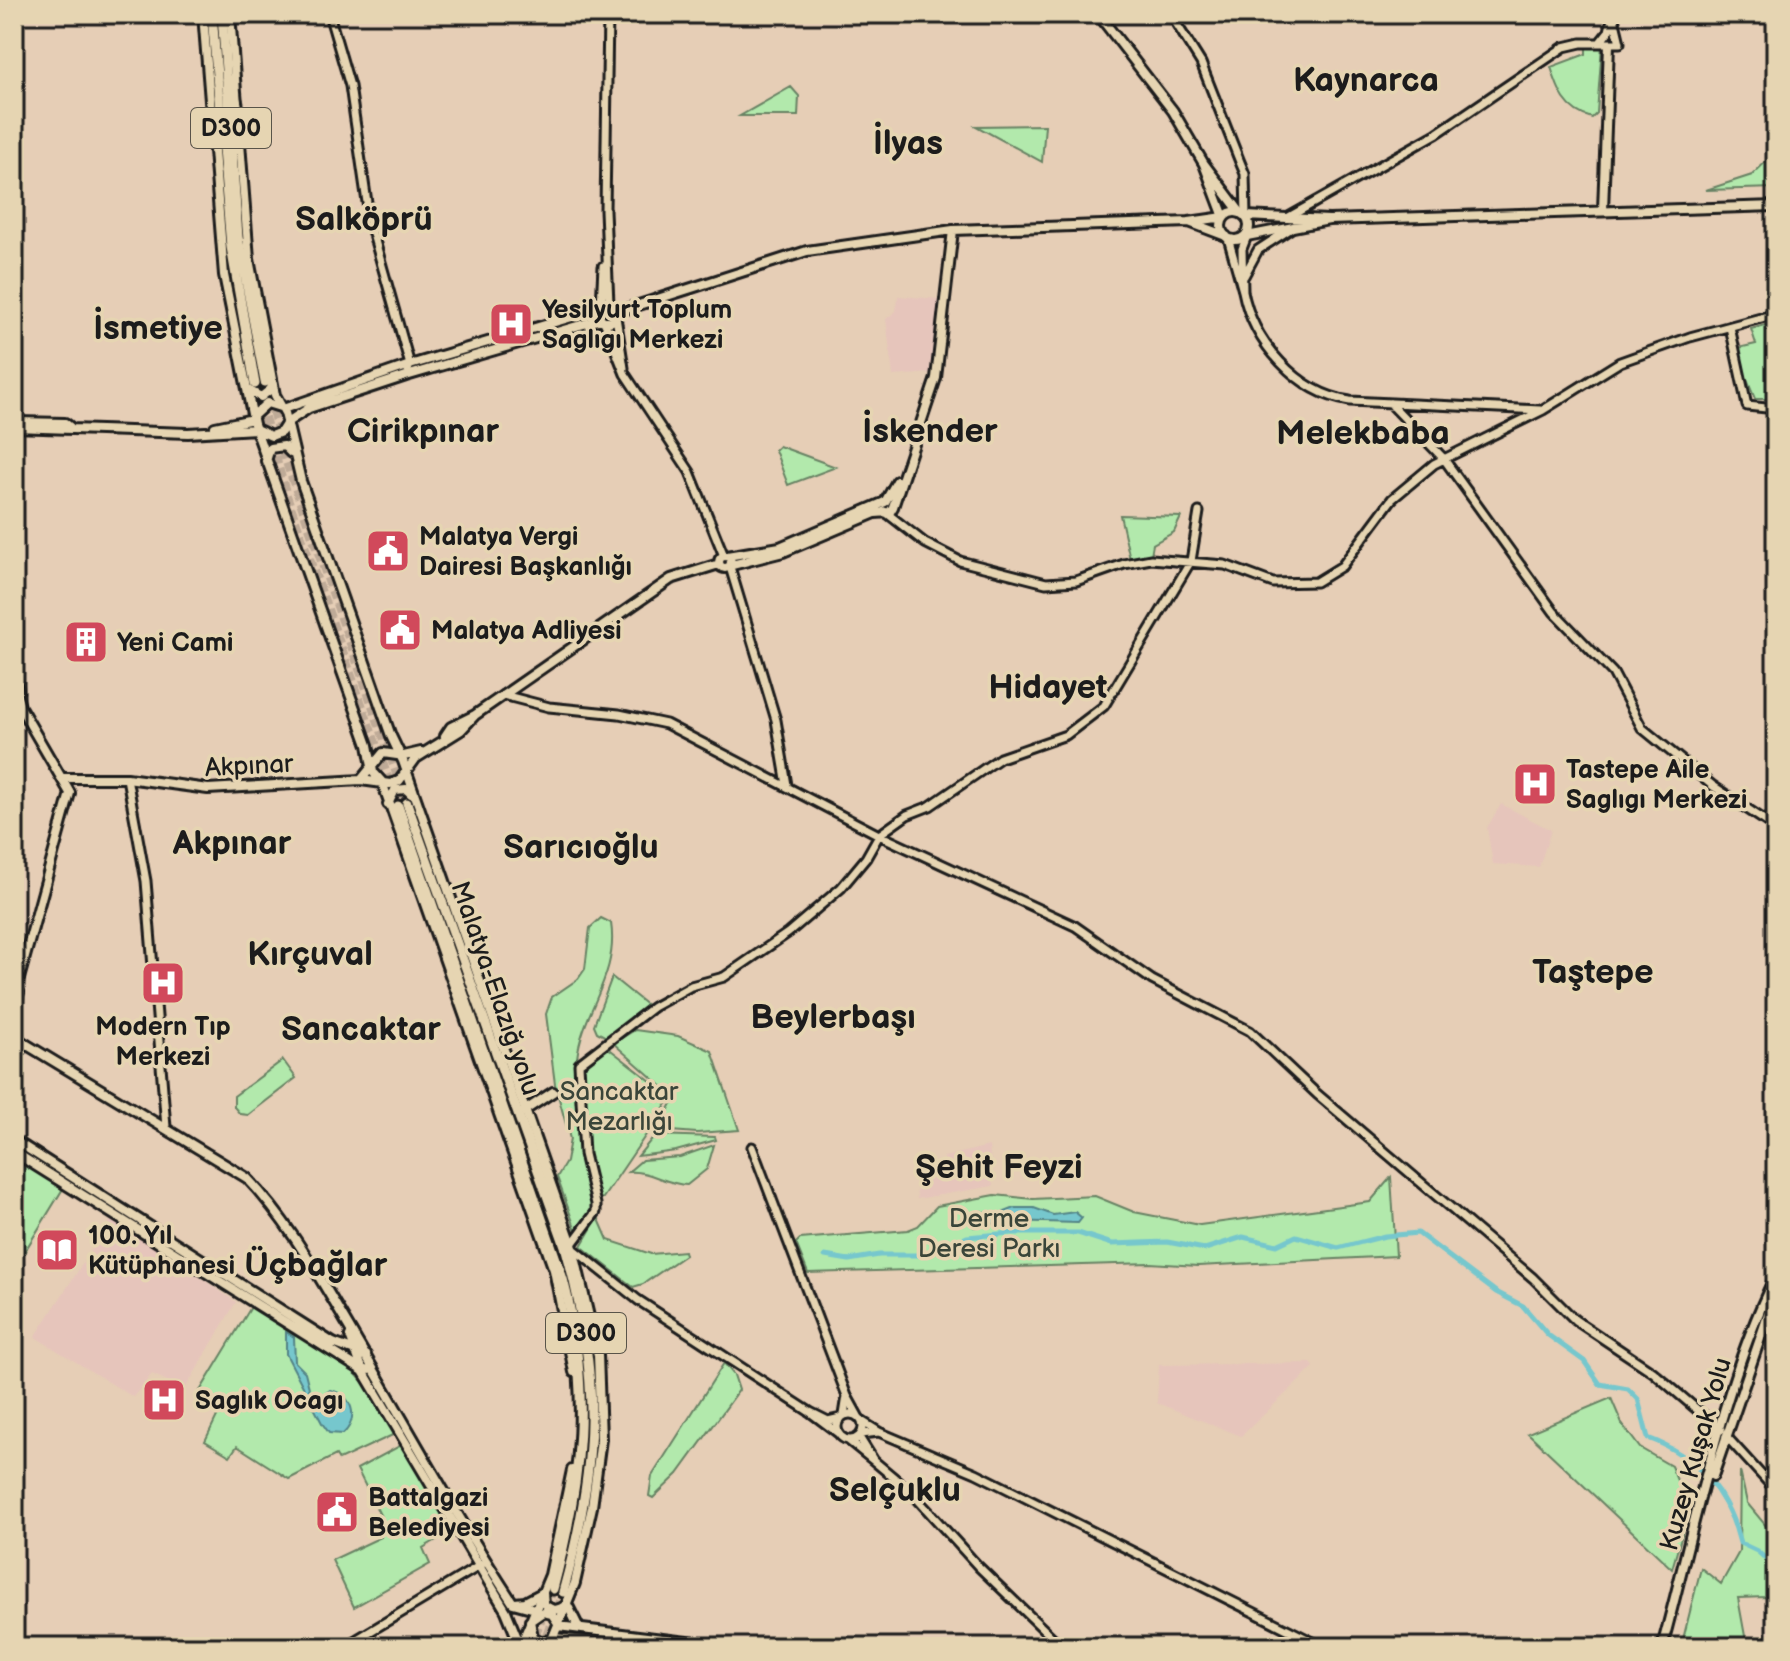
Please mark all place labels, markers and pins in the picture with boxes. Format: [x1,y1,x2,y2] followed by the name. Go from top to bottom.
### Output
[542,295,732,356] place label: Yesilyurt Toplum Saglıgı Merkezi
[487,300,535,348] hospital icon: Yesilyurt Toplum Saglıgı Merkezi
[419,522,632,583] place label: Malatya Vergi Dairesi Başkanlığı
[364,527,412,575] public building icon: Malatya Vergi Dairesi Başkanlığı
[376,606,424,654] public building icon: Malatya Adliyesi
[431,616,622,647] place label: Malatya Adliyesi
[62,618,110,666] building icon: Yeni Cami
[117,628,233,659] place label: Yeni Cami
[1566,755,1747,816] place label: Tastepe Aile Saglıgı Merkezi
[1511,760,1559,808] hospital icon: Tastepe Aile Saglıgı Merkezi
[139,959,187,1007] hospital icon: Modern Tıp Merkezi
[95,1012,231,1073] place label: Modern Tıp Merkezi
[88,1221,235,1282] place label: 100. Yıl Kütüphanesi
[33,1226,81,1274] library icon: 100. Yıl Kütüphanesi
[140,1376,188,1424] hospital icon: Saglık Ocagı
[195,1386,343,1417] place label: Saglık Ocagı
[368,1483,490,1544] place label: Battalgazi Belediyesi
[313,1488,361,1536] public building icon: Battalgazi Belediyesi

